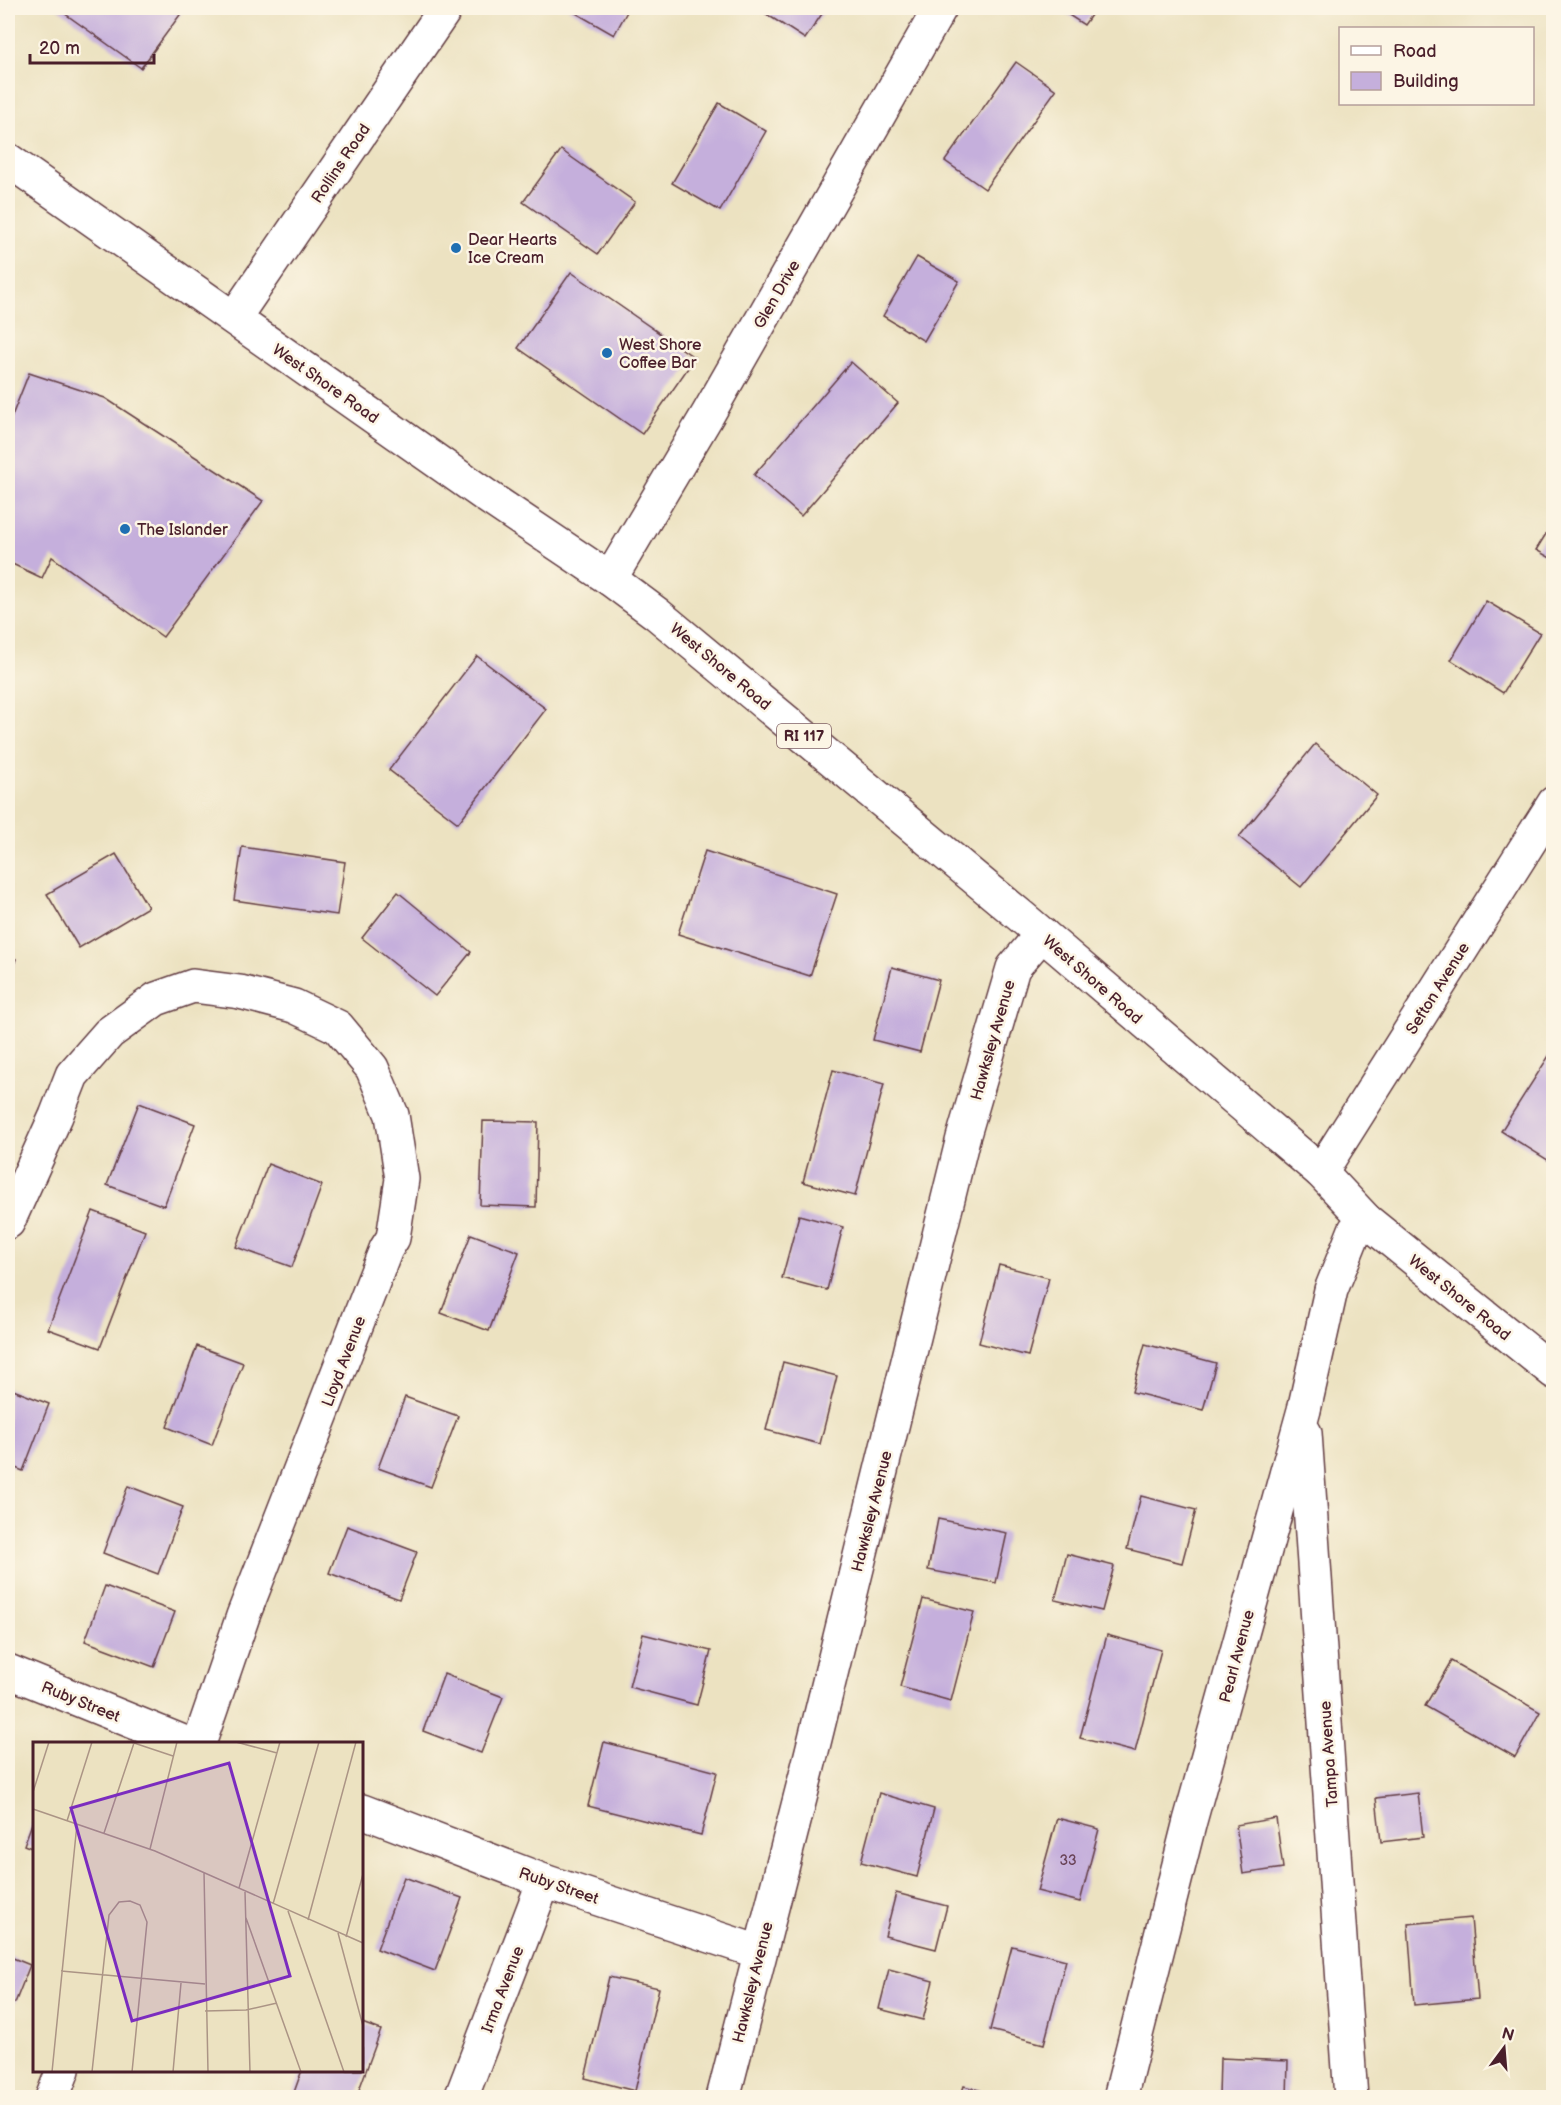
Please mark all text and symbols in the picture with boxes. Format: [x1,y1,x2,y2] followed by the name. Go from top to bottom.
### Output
[30,27,154,65] scale bar
[1339,27,1534,105] legend
[39,38,80,59] text: 20 m
[1393,41,1437,62] text: Road
[1393,71,1459,92] text: Building
[308,121,375,207] street label: Rollins Road
[468,231,557,268] place label: Dear Hearts Ice Cream
[449,241,463,255] marker: Dear Hearts Ice Cream
[750,257,805,332] street label: Glen Drive
[619,336,702,373] place label: West Shore Coffee Bar
[268,340,382,428] street label: West Shore Road
[600,346,614,360] marker: West Shore Coffee Bar
[137,521,228,540] place label: The Islander
[118,522,132,536] marker: The Islander
[666,620,774,715] street label: West Shore Road
[777,724,831,748] road number: RI 117
[1038,932,1146,1028] street label: West Shore Road
[1402,939,1474,1038] street label: Sefton Avenue
[967,978,1020,1103] street label: Hawksley Avenue
[1404,1251,1514,1345] street label: West Shore Road
[318,1313,371,1410] street label: Lloyd Avenue
[848,1448,897,1574] street label: Hawksley Avenue
[1216,1607,1259,1705] street label: Pearl Avenue
[38,1678,123,1727] street label: Ruby Street
[1316,1700,1343,1808] street label: Tampa Avenue
[33,1742,363,2072] inset map
[1059,1852,1077,1869] house number: 33
[516,1864,601,1909] street label: Ruby Street
[729,1919,778,2045] street label: Hawksley Avenue
[478,1943,529,2035] street label: Irma Avenue
[1474,2018,1534,2078] north arrow
[1499,2024,1516,2046] text: N

